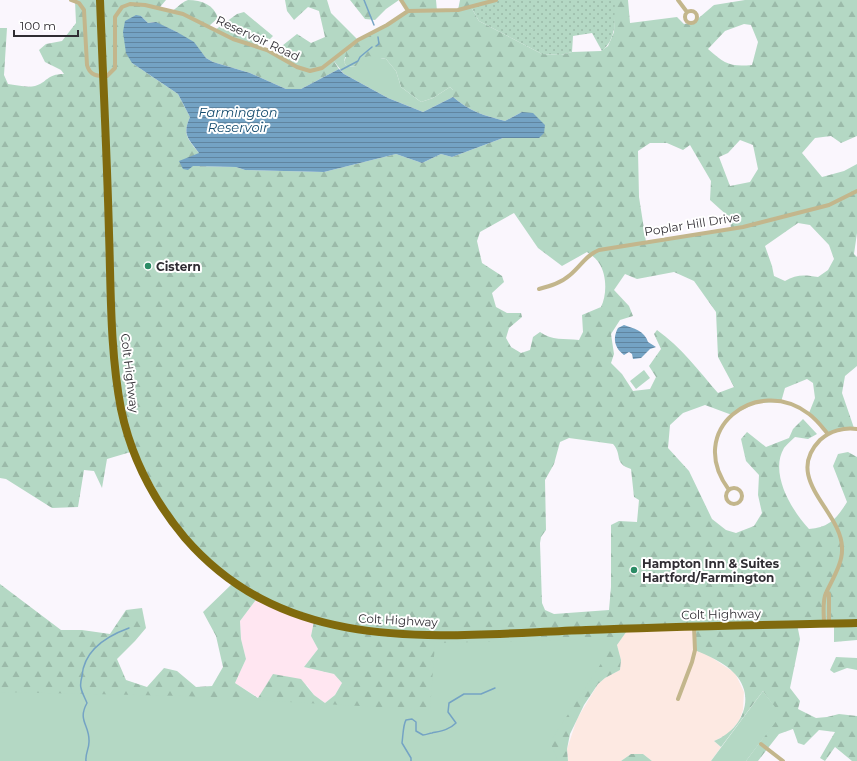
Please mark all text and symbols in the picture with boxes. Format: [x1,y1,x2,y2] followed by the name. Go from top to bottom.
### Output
[14,12,78,38] scale bar
[214,12,302,64] street label: Reservoir Road
[20,18,56,33] text: 100 m
[199,104,277,135] water label: Farmington Reservoir
[643,209,741,239] street label: Poplar Hill Drive
[156,259,201,274] place label: Cistern
[143,261,153,271] marker: Cistern
[118,333,142,414] street label: Colt Highway
[642,556,780,585] place label: Hampton Inn & Suites Hartford/Farmington
[629,565,639,575] marker: Hampton Inn & Suites Hartford/Farmington
[681,606,761,622] street label: Colt Highway
[358,610,439,630] street label: Colt Highway

